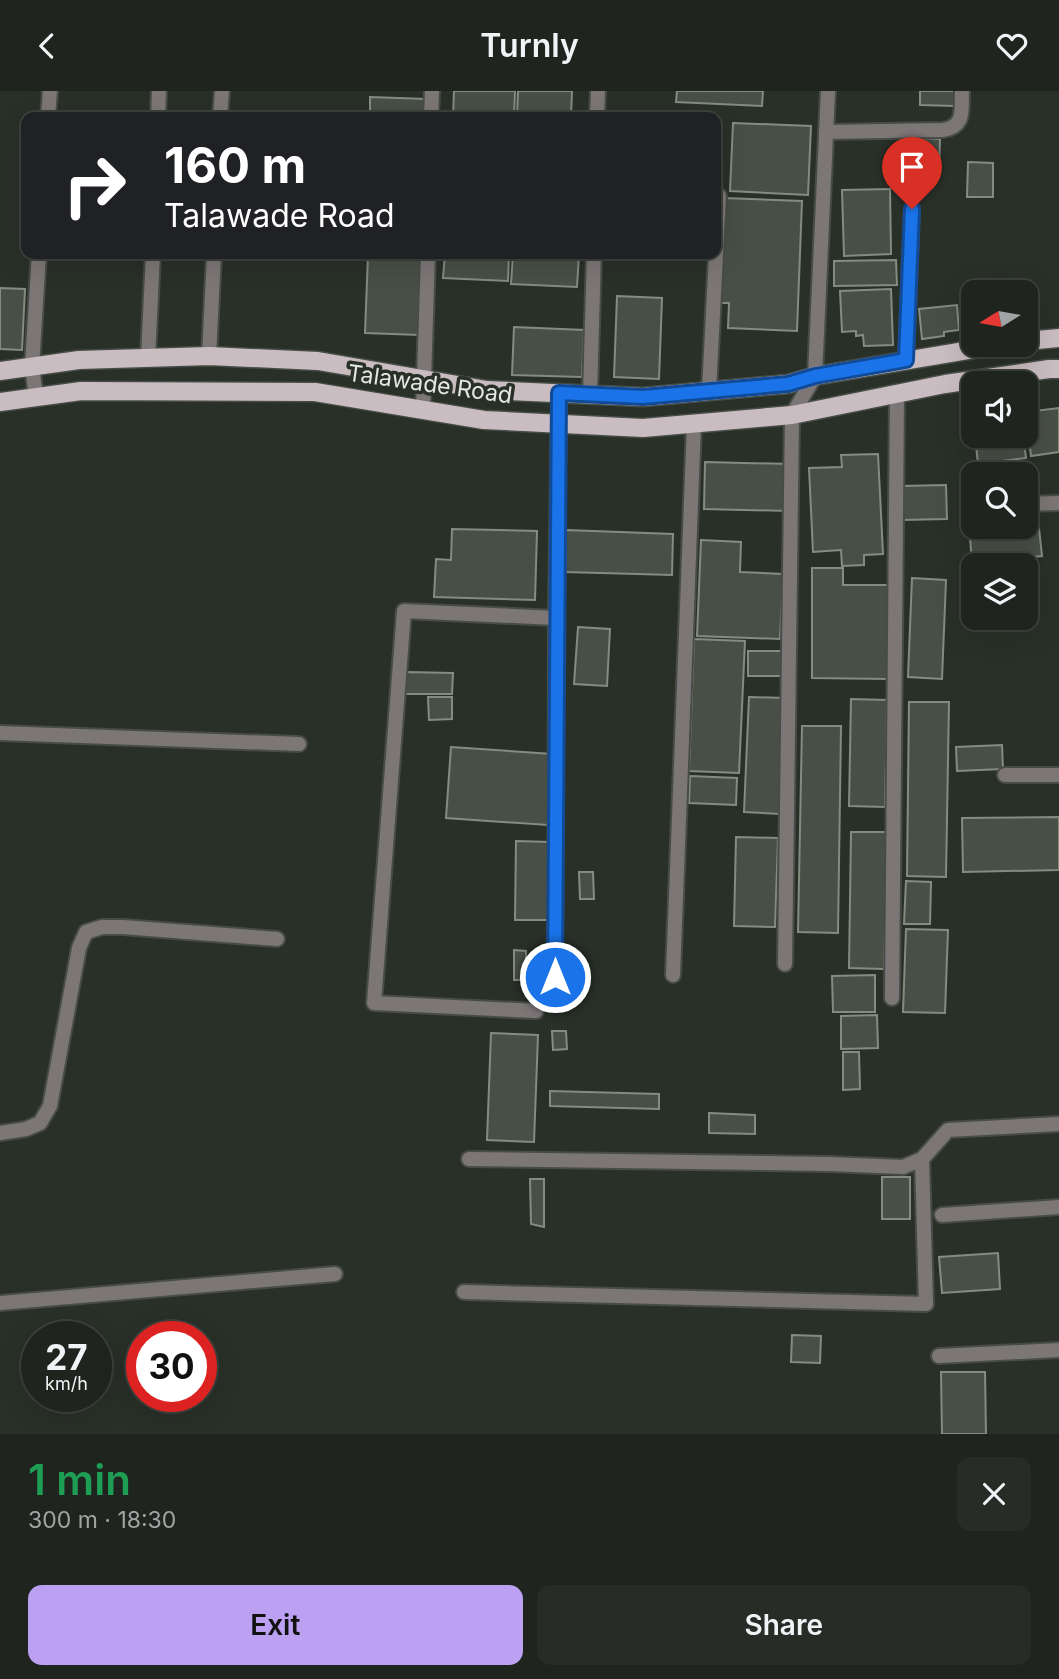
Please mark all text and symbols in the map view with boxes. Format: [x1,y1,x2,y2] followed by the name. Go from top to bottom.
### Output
[480,26,579,65] text: Turnly
[28,27,66,65] icon: back
[993,27,1031,65] icon: heart
[164,136,306,195] text: 160 m
[882,137,942,209] pin
[49,140,140,231] icon: right
[893,148,931,186] icon: arrive
[164,196,395,235] text: Talawade Road
[961,280,1038,357] north arrow
[961,280,1038,630] map controls
[346,359,514,409] street label: Talawade Road
[961,371,1038,448] button: sound
[961,462,1038,539] button: search
[961,553,1038,630] button: layers
[518,940,592,1014] position arrow
[126,1321,217,1412] speed limit sign: 30
[45,1336,88,1378] text: 27
[45,1373,88,1394] text: km/h
[28,1454,131,1505] text: 1 min
[957,1457,1031,1531] button: close
[28,1506,176,1534] text: 300 m · 18:30
[28,1585,523,1665] button: Exit
[537,1585,1031,1665] button: Share

